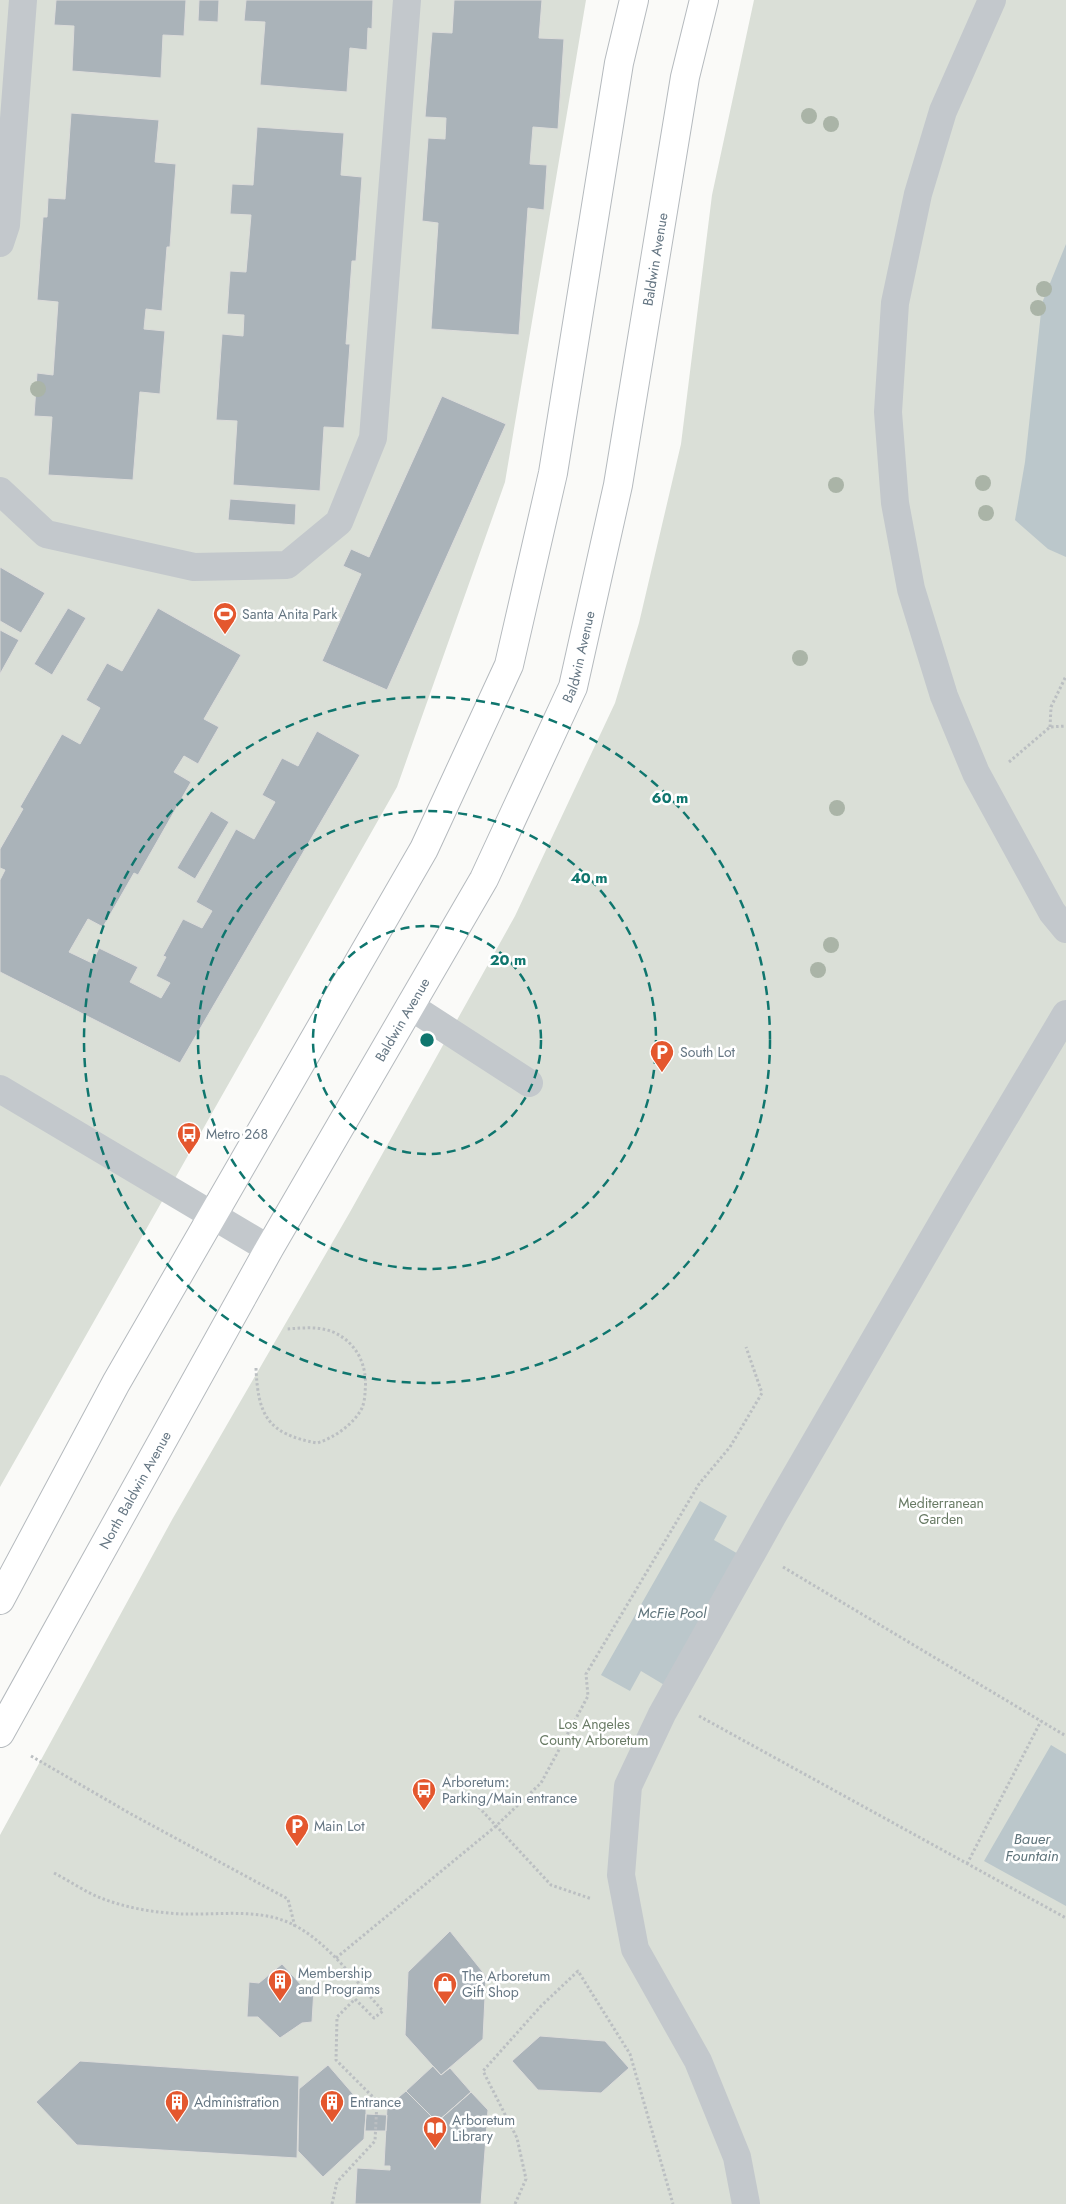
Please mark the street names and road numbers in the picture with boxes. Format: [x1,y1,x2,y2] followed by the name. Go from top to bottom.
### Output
[638,211,673,307] street label: Baldwin Avenue
[557,609,600,706] street label: Baldwin Avenue
[370,974,435,1065] street label: Baldwin Avenue
[94,1427,176,1553] street label: North Baldwin Avenue

